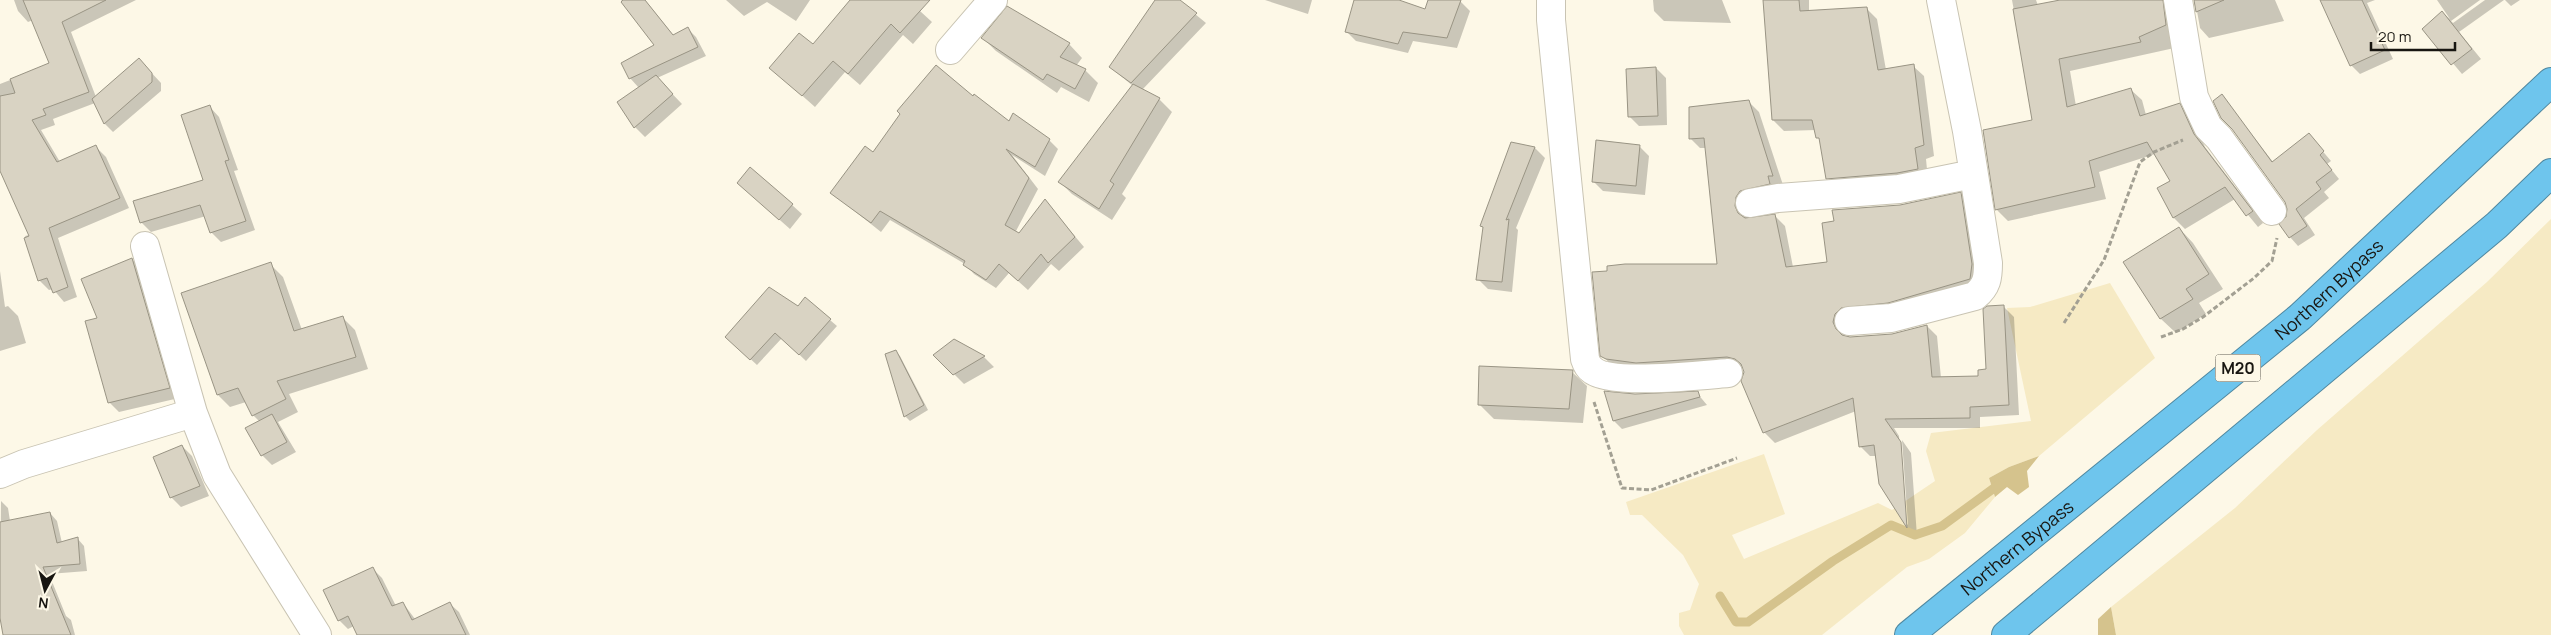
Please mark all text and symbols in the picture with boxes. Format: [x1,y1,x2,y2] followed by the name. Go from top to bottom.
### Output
[2371,20,2455,52] scale bar
[2378,26,2411,47] text: 20 m
[2270,233,2388,345] street label: Northern Bypass
[2216,354,2260,382] road number: M20
[1955,494,2078,600] street label: Northern Bypass
[20,565,70,615] north arrow
[37,593,50,613] text: N

